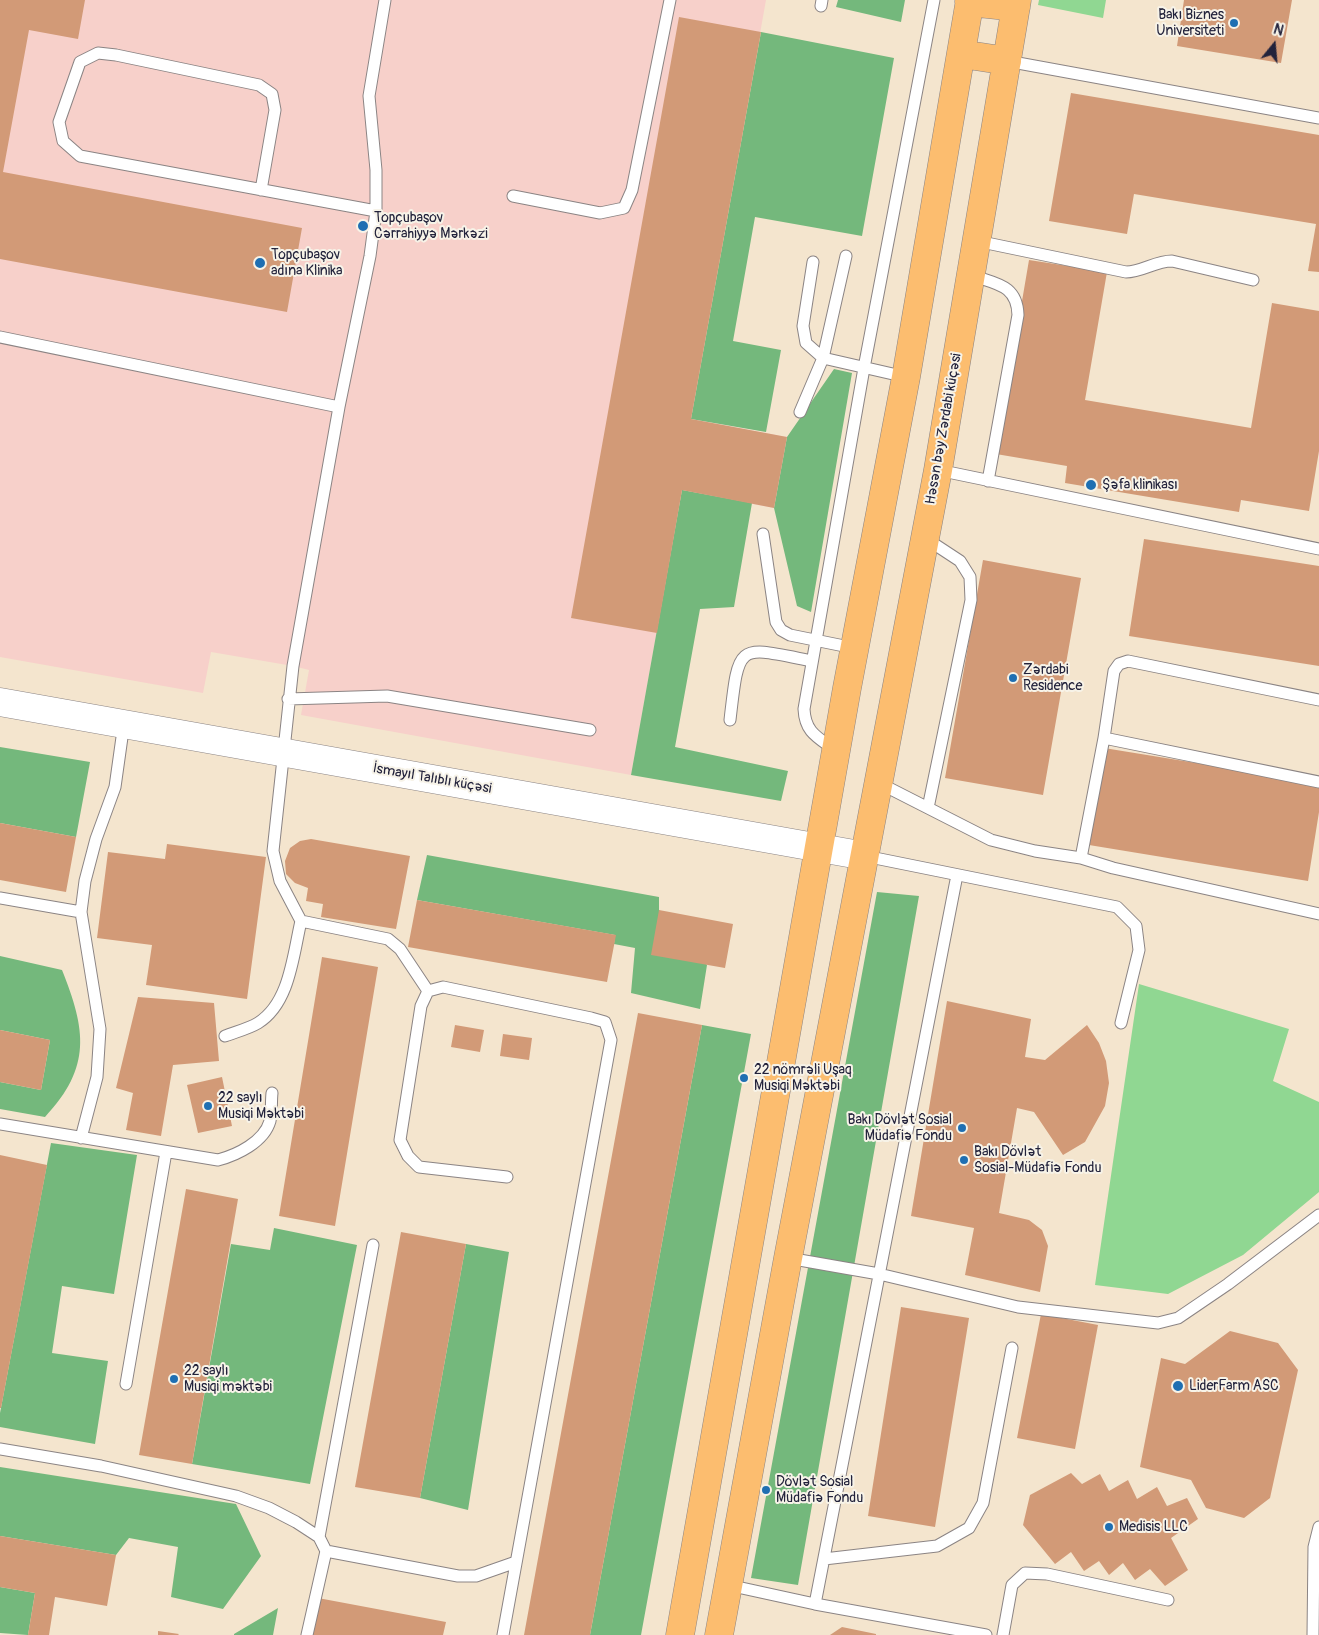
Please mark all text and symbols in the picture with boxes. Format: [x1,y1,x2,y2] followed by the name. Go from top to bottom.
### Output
[1156,7,1224,40] place label: Bakı Biznes Universiteti
[1228,17,1240,29] marker: Bakı Biznes Universiteti
[1249,20,1299,70] north arrow
[1272,21,1286,40] text: N
[374,210,488,242] place label: Topçubaşov Cərrahiyyə Mərkəzi
[356,219,370,233] marker: Topçubaşov Cərrahiyyə Mərkəzi
[271,247,342,280] place label: Topçubaşov adına Klinika
[253,256,267,270] marker: Topçubaşov adına Klinika
[922,352,966,506] street label: Həsən bəy Zərdabi küçəsi
[1102,477,1178,493] place label: Şəfa klinikası
[1084,478,1098,492] marker: Şəfa klinikası
[1023,662,1082,694] place label: Zərdabi Residence
[1007,672,1019,684] marker: Zərdabi Residence
[371,760,493,798] street label: İsmayıl Talıblı küçəsi
[754,1062,852,1094] place label: 22 nömrəli Uşaq Musiqi Məktəbi
[738,1072,750,1084] marker: 22 nömrəli Uşaq Musiqi Məktəbi
[218,1090,304,1122] place label: 22 saylı Musiqi Məktəbi
[202,1100,214,1112] marker: 22 saylı Musiqi Məktəbi
[848,1112,952,1144] place label: Bakı Dövlət Sosial Müdafiə Fondu
[956,1122,968,1134] marker: Bakı Dövlət Sosial Müdafiə Fondu
[974,1144,1101,1176] place label: Bakı Dövlət Sosial-Müdafiə Fondu
[958,1154,970,1166] marker: Bakı Dövlət Sosial-Müdafiə Fondu
[184,1363,272,1395] place label: 22 saylı Musiqi məktəbi
[168,1373,180,1385] marker: 22 saylı Musiqi məktəbi
[1189,1378,1279,1394] place label: LiderFarm ASC
[1171,1379,1185,1393] marker: LiderFarm ASC
[776,1474,863,1506] place label: Dövlət Sosial Müdafiə Fondu
[760,1484,772,1496] marker: Dövlət Sosial Müdafiə Fondu
[1119,1519,1188,1535] place label: Medisis LLC
[1103,1521,1115,1533] marker: Medisis LLC

